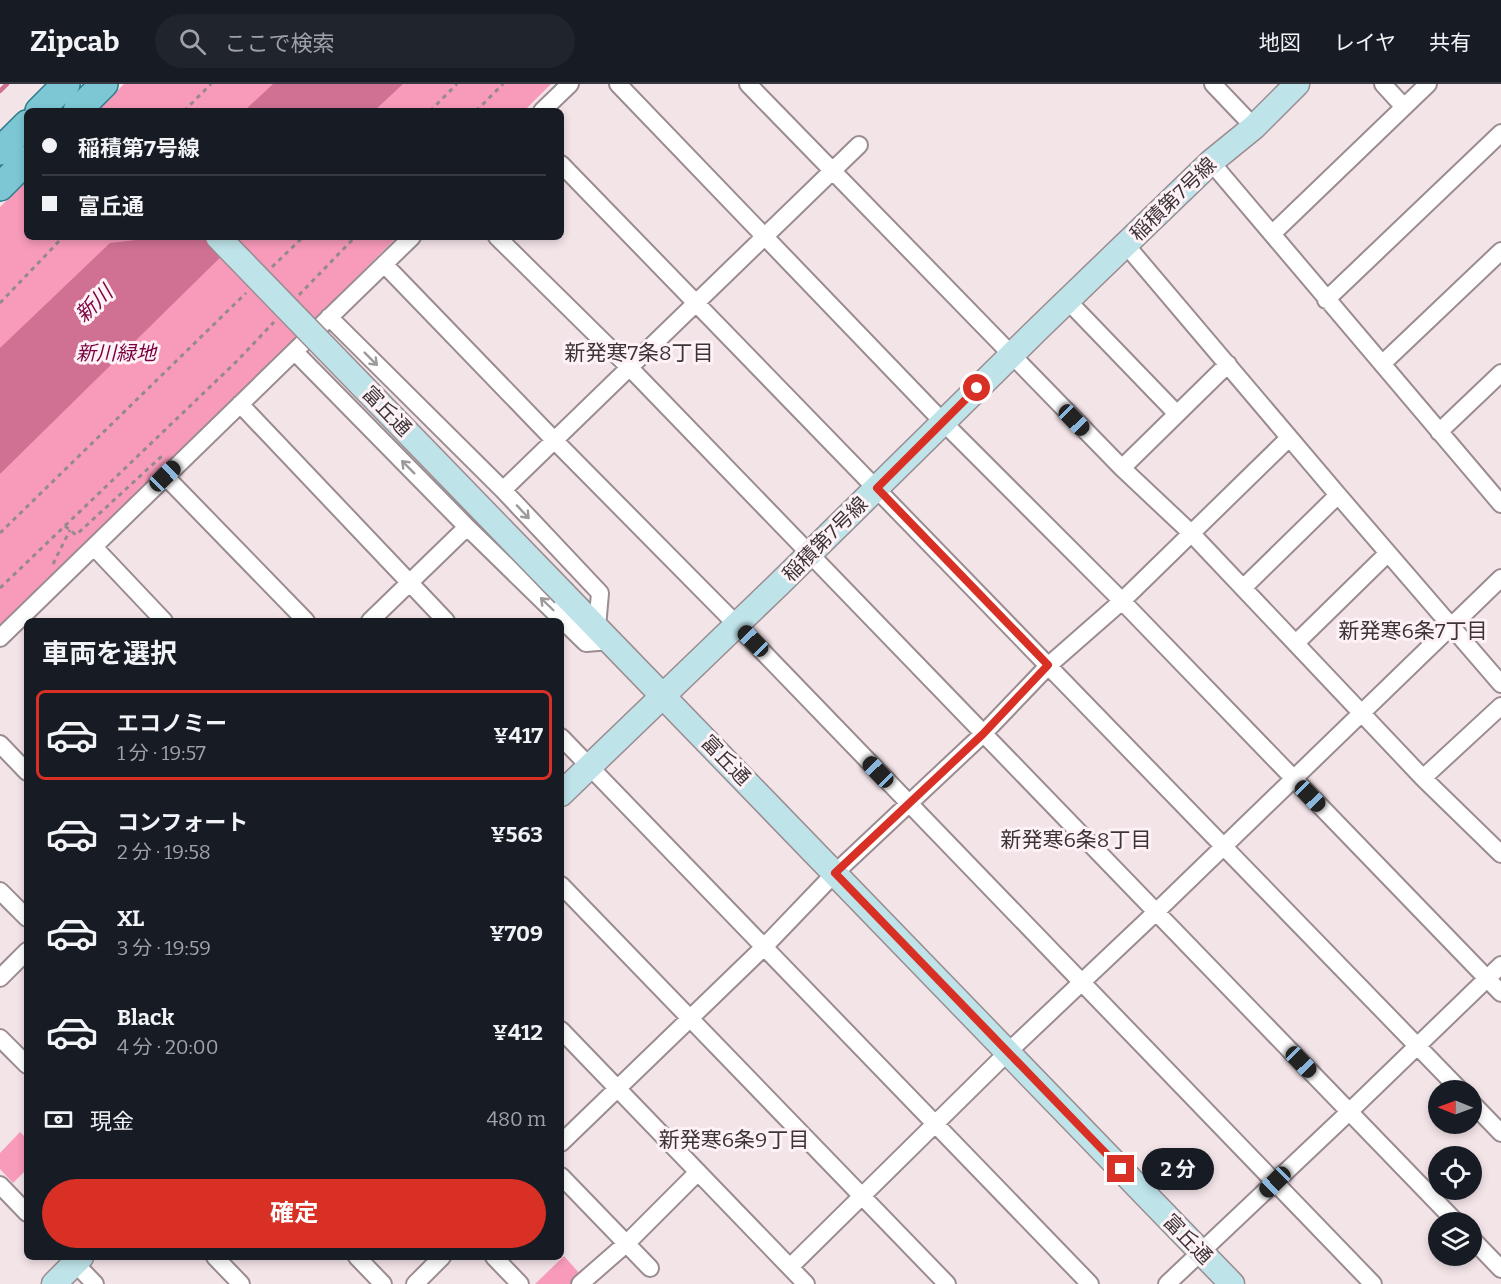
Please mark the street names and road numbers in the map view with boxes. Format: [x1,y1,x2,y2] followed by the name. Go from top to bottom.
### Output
[1125,152,1221,246] street label: 稲積第7号線
[358,381,416,441] street label: 富丘通
[778,492,872,586] street label: 稲積第7号線
[697,730,755,790] street label: 富丘通
[1159,1209,1217,1269] street label: 富丘通

